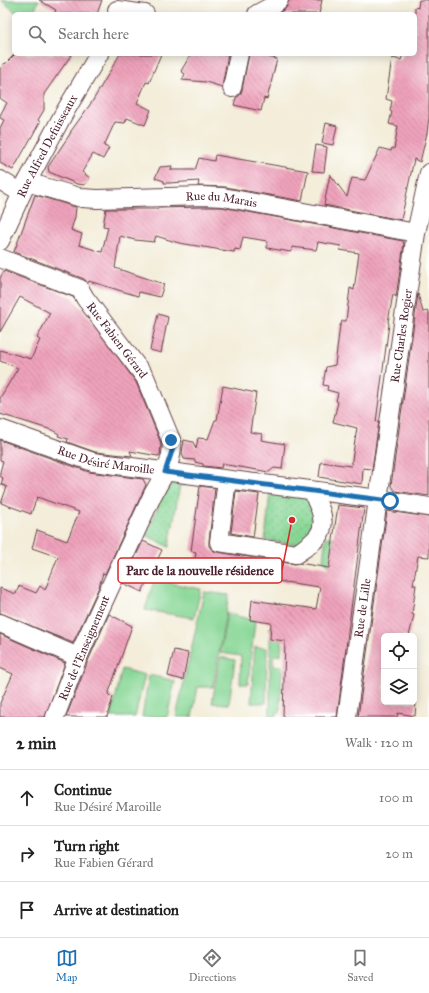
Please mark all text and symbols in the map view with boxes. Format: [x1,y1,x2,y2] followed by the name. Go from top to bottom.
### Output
[12,12,417,56] search box
[26,23,48,45] icon: search
[58,25,129,43] text: Search here
[14,92,81,200] street label: Rue Alfred Defuisseaux
[185,189,258,210] street label: Rue du Marais
[388,287,415,384] street label: Rue Charles Rogier
[84,299,150,381] street label: Rue Fabien Gérard
[162,431,180,449] route end
[55,443,155,477] street label: Rue Désiré Maroille
[381,492,399,510] route start
[118,558,282,583] callout: Parc de la nouvelle résidence
[126,563,275,579] text: Parc de la nouvelle résidence
[351,578,374,639] street label: Rue de Lille
[56,593,114,703] street label: Rue de l'Enseignement
[381,633,417,705] map controls
[381,633,417,669] button: locate
[381,669,417,705] button: layers
[16,733,56,754] text: 2 min
[345,735,413,751] text: Walk · 120 m
[54,781,112,799] text: Continue
[16,787,38,809] icon: ahead
[379,790,413,806] text: 100 m
[54,799,162,815] text: Rue Désiré Maroille
[54,837,119,855] text: Turn right
[16,843,38,865] icon: right
[385,846,413,862] text: 20 m
[54,855,154,871] text: Rue Fabien Gérard
[16,899,38,921] icon: arrive
[54,901,179,919] text: Arrive at destination
[56,947,78,984] tab: Map
[189,947,236,984] tab: Directions
[347,947,373,984] tab: Saved

